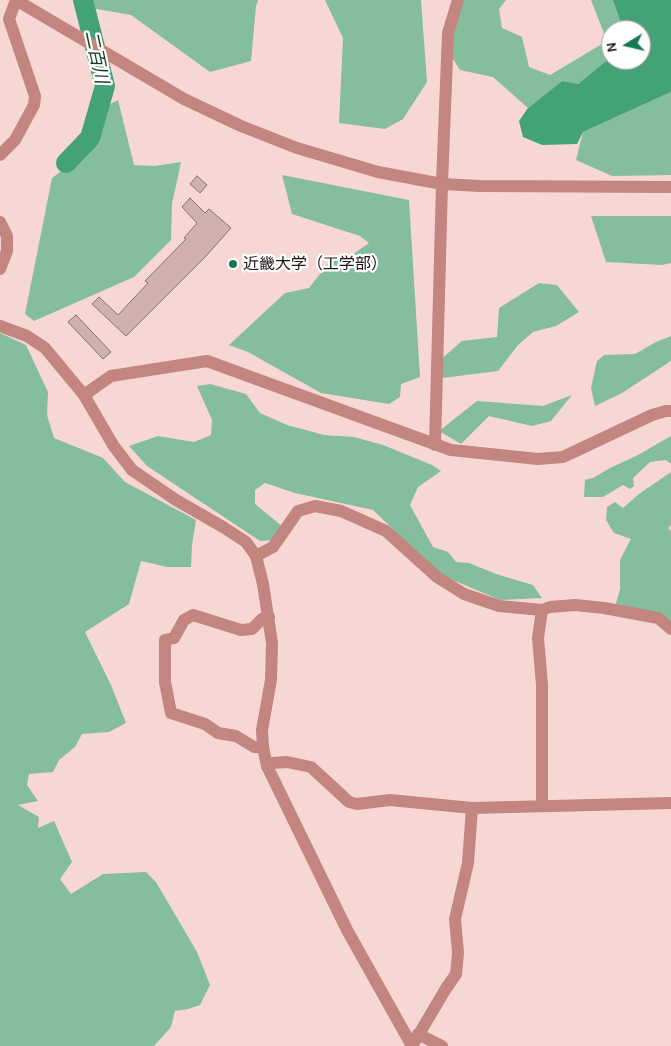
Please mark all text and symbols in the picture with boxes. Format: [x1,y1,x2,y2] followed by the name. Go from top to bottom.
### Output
[601,20,651,70] north arrow
[80,28,112,86] water label: 二百川
[602,41,621,54] text: N
[243,254,387,274] place label: 近畿大学（工学部）
[227,258,239,270] marker: 近畿大学（工学部）

